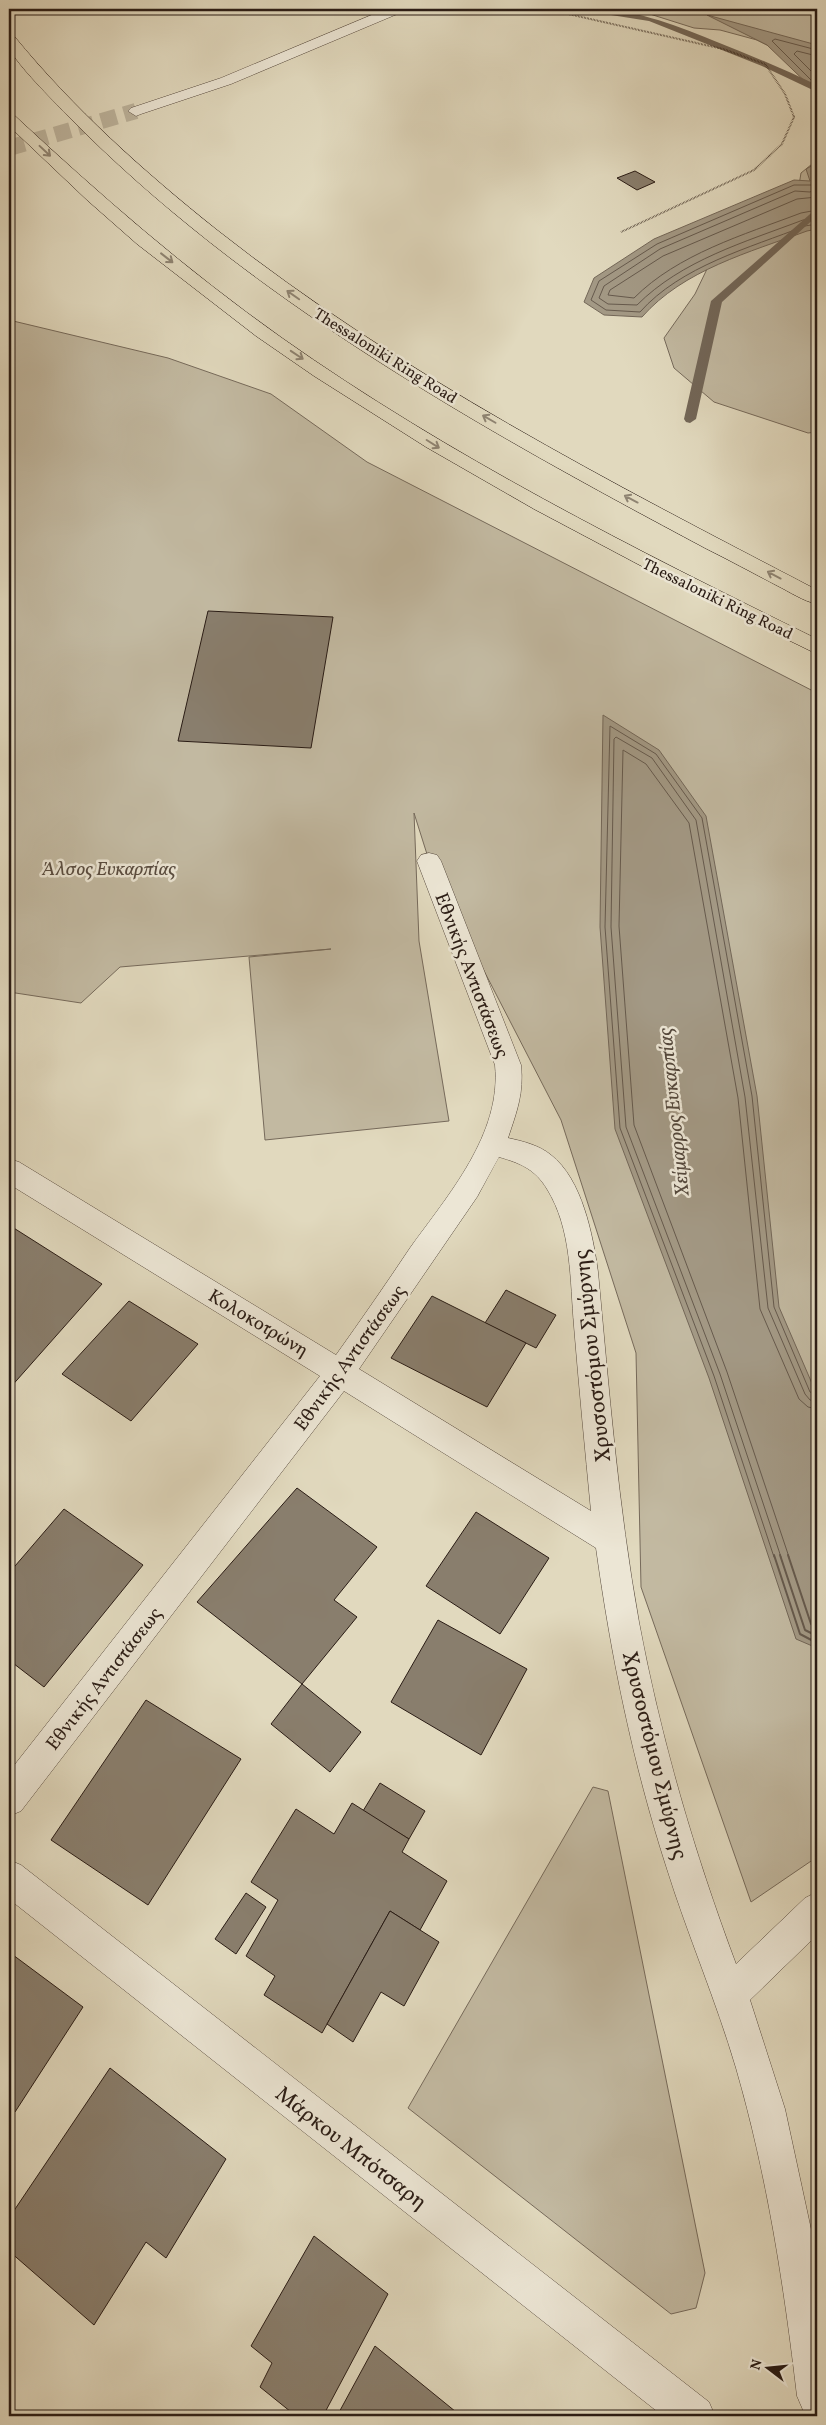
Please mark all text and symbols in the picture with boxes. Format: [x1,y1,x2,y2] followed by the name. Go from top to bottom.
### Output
[38,145,51,157] one-way arrow
[160,253,174,263] one-way arrow
[286,290,300,300] one-way arrow
[309,304,461,410] street label: Thessaloniki Ring Road
[290,350,304,360] one-way arrow
[482,414,497,423] one-way arrow
[426,439,440,449] one-way arrow
[624,493,638,503] one-way arrow
[638,554,796,646] street label: Thessaloniki Ring Road
[767,570,782,579] one-way arrow
[41,857,176,883] park label: Άλσος Ευκαρπίας
[428,889,515,1062] street label: Εθνικής Αντιστάσεως
[652,1026,698,1198] water label: Χείμαρρος Ευκαρπίας
[567,1248,620,1464] street label: Χρυσοστόμου Σμύρνης
[289,1280,413,1437] street label: Εθνικής Αντιστάσεως
[203,1284,313,1364] street label: Κολοκοτρώνη
[40,1602,169,1756] street label: Εθνικής Αντιστάσεως
[613,1648,694,1863] street label: Χρυσοστόμου Σμύρνης
[268,2080,433,2218] street label: Μάρκου Μπότσαρη
[744,2342,794,2392] north arrow
[746,2357,767,2372] text: N

